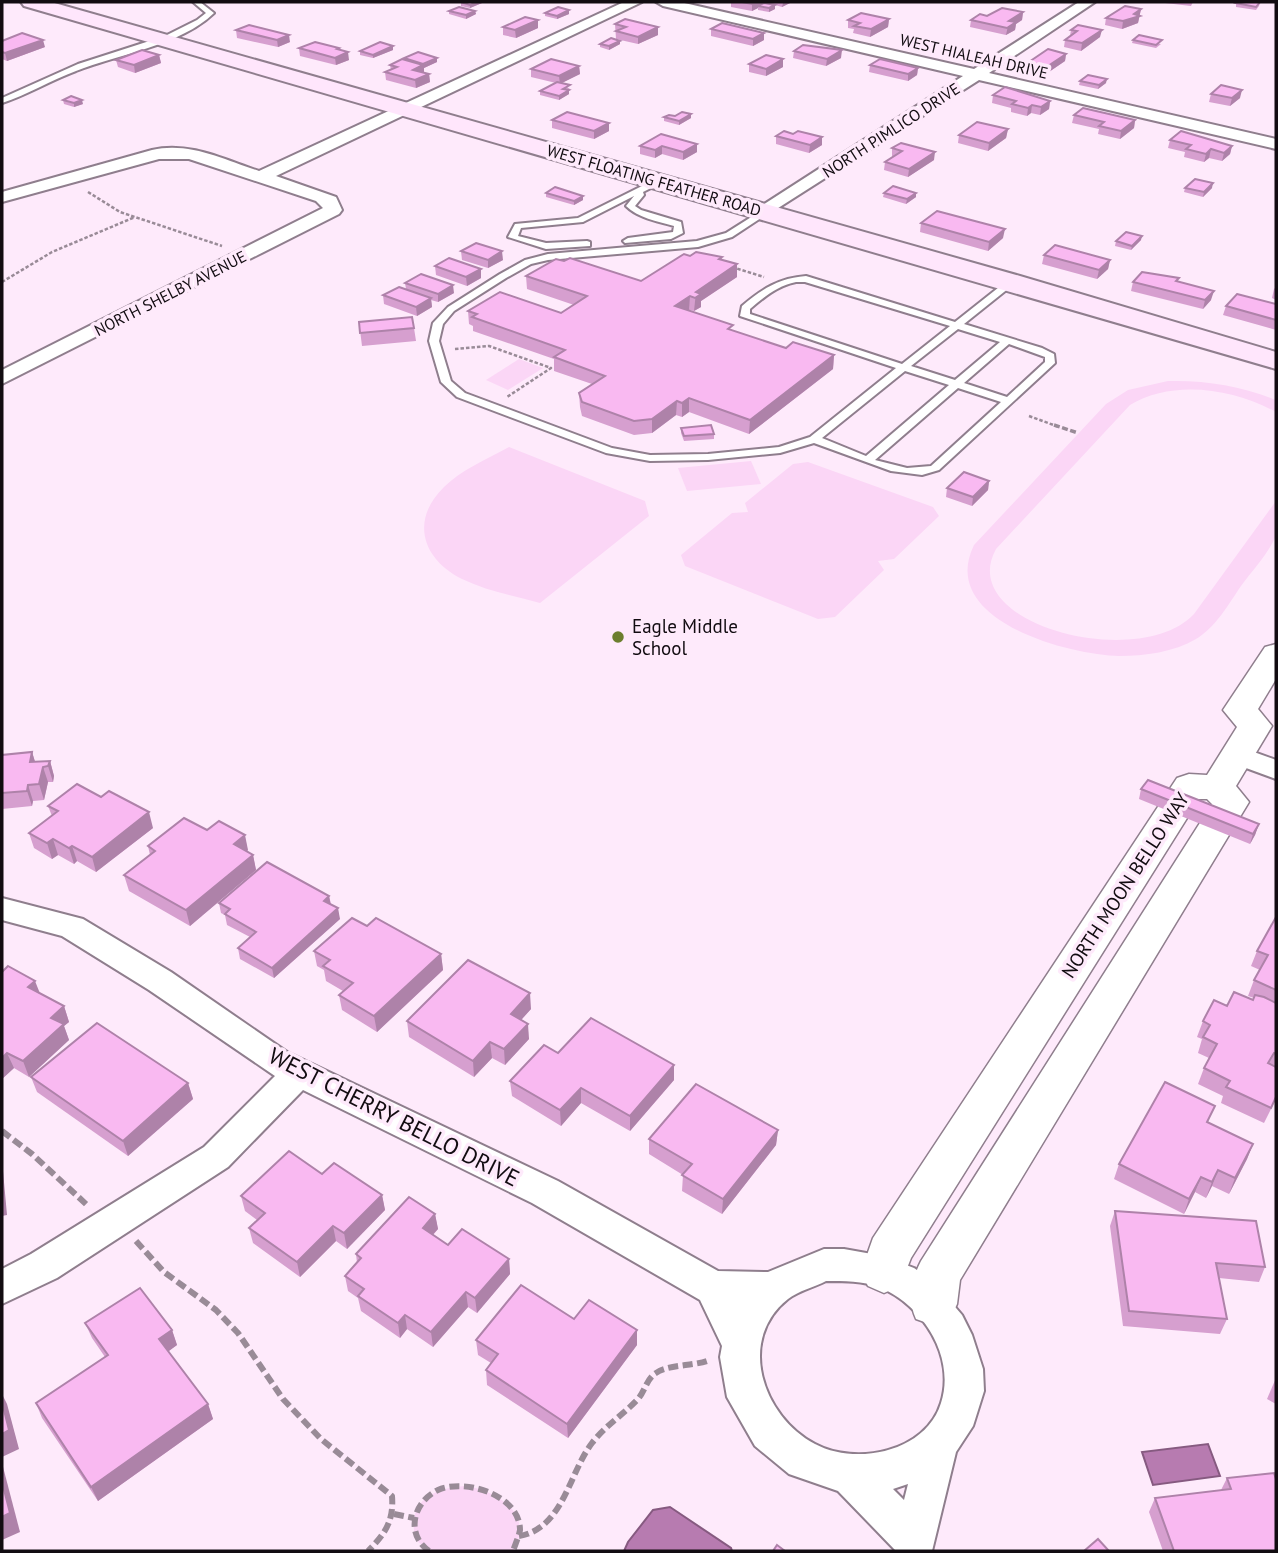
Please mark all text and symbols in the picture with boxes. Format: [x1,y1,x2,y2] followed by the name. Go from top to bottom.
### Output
[898,29,1050,83] street label: WEST HIALEAH DRIVE
[819,78,963,182] street label: NORTH PIMLICO DRIVE
[545,140,763,220] street label: WEST FLOATING FEATHER ROAD
[91,246,249,340] street label: NORTH SHELBY AVENUE
[632,614,738,660] place label: Eagle Middle School
[610,629,626,645] marker: Eagle Middle School
[1056,787,1194,982] street label: NORTH MOON BELLO WAY
[264,1041,524,1192] street label: WEST CHERRY BELLO DRIVE

